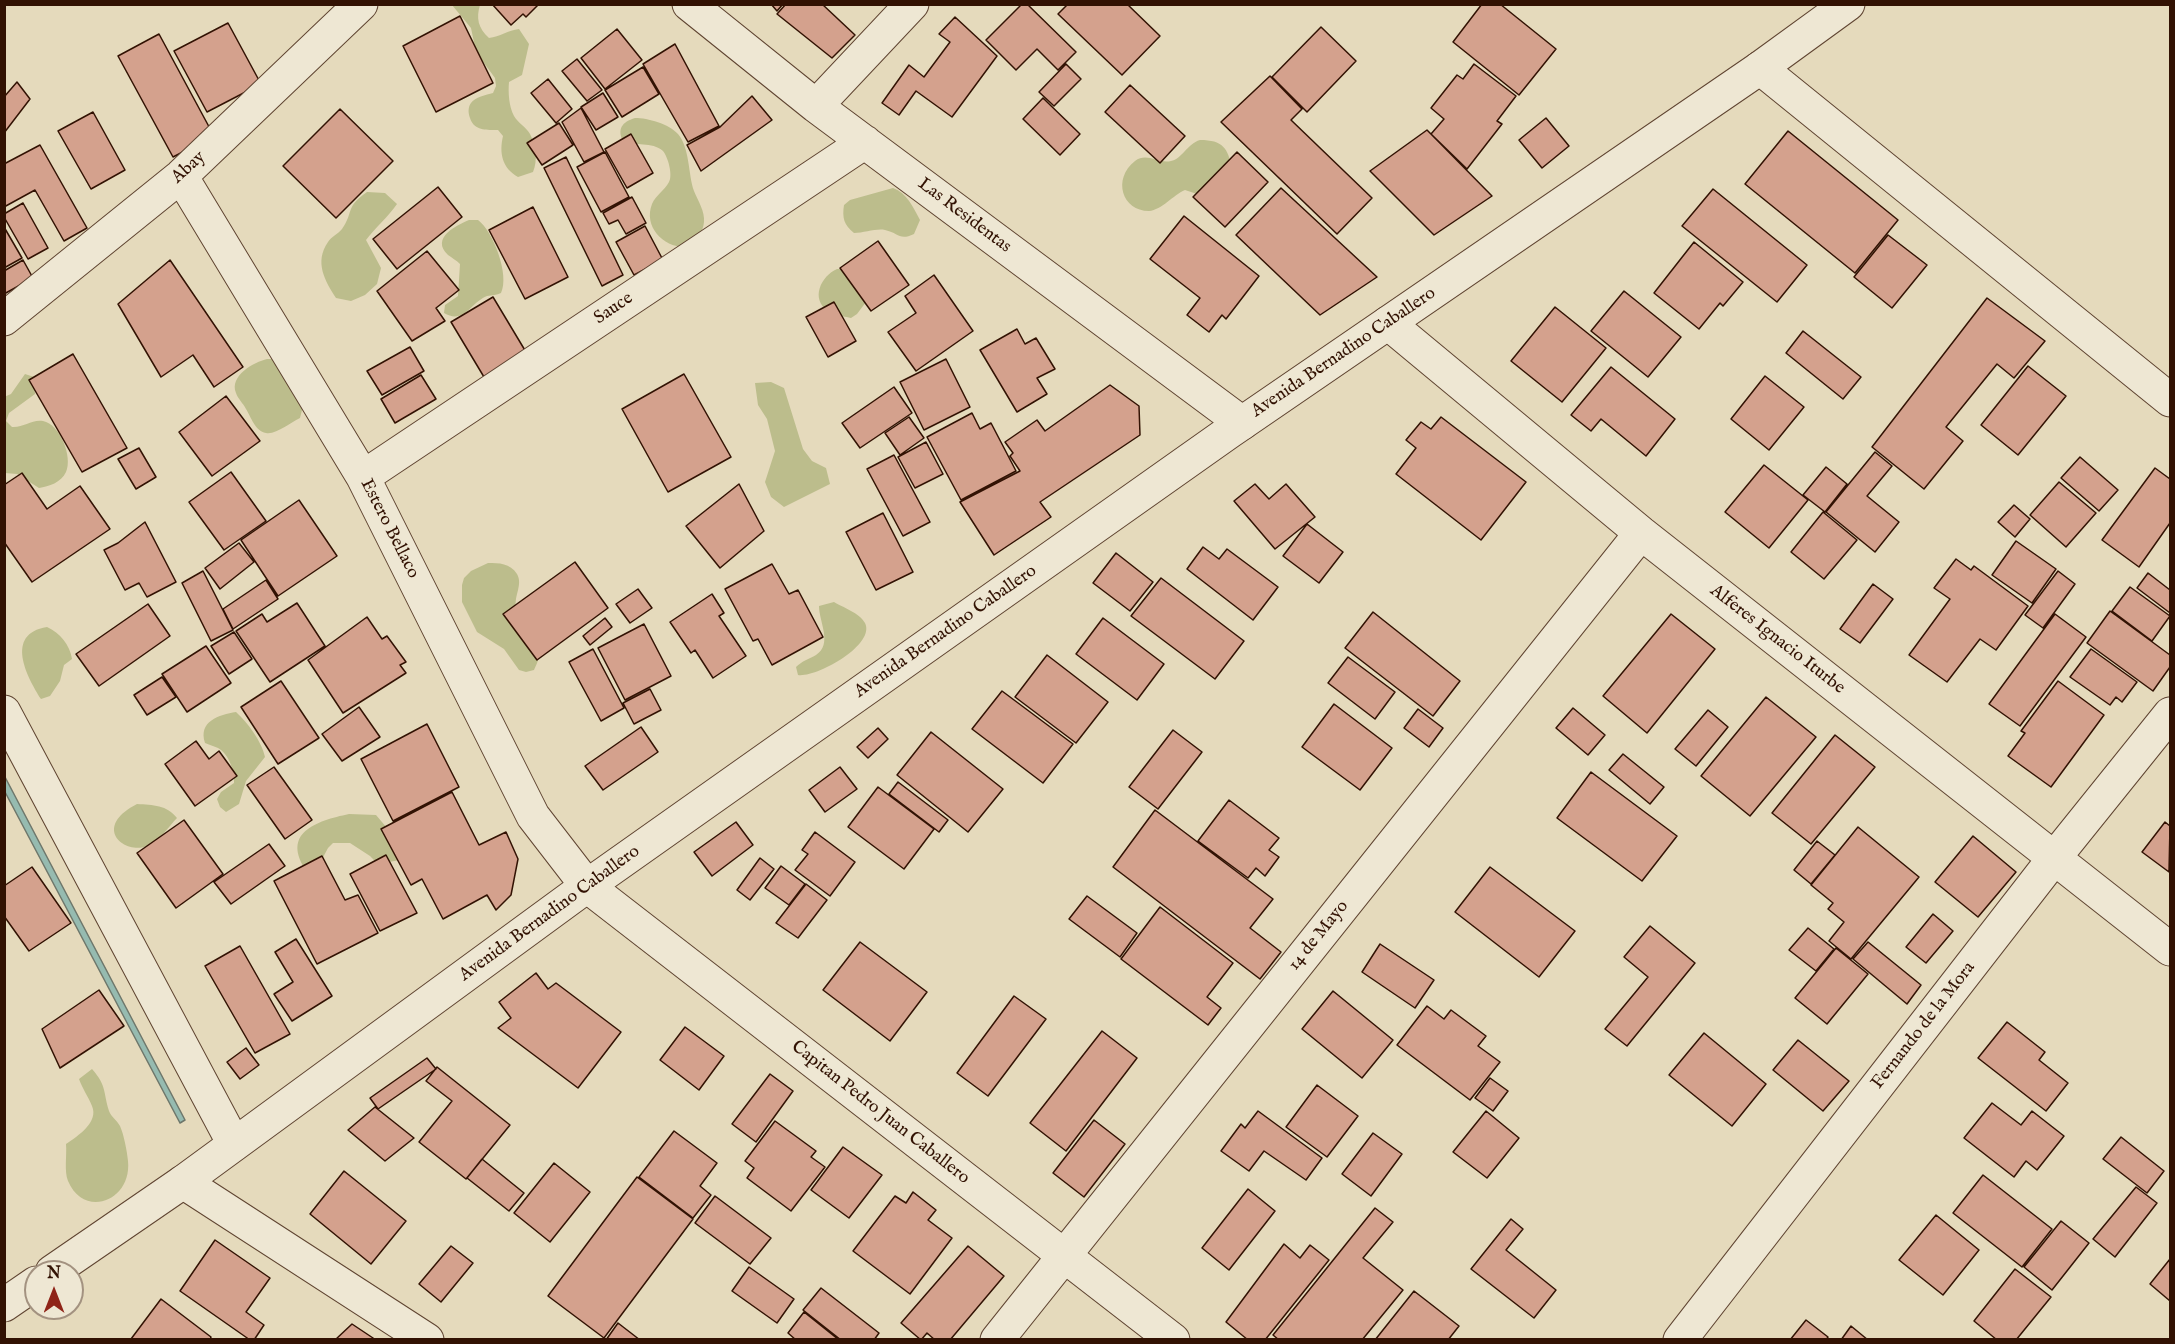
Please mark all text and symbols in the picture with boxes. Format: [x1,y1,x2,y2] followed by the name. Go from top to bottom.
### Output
[168,147,210,189] street label: Abay
[913,174,1015,258] street label: Las Residentas
[1248,283,1440,423] street label: Avenida Bernadino Caballero
[590,288,638,330] street label: Sauce
[355,476,423,582] street label: Estero Bellaco
[851,561,1041,703] street label: Avenida Bernadino Caballero
[1705,581,1849,699] street label: Alferes Ignacio Iturbe
[456,841,644,987] street label: Avenida Bernadino Caballero
[1284,897,1354,975] street label: 14 de Mayo
[1868,958,1980,1094] street label: Fernando de la Mora
[786,1037,974,1189] street label: Capitan Pedro Juan Caballero
[24,1260,84,1320] north arrow
[47,1264,61,1284] text: N

